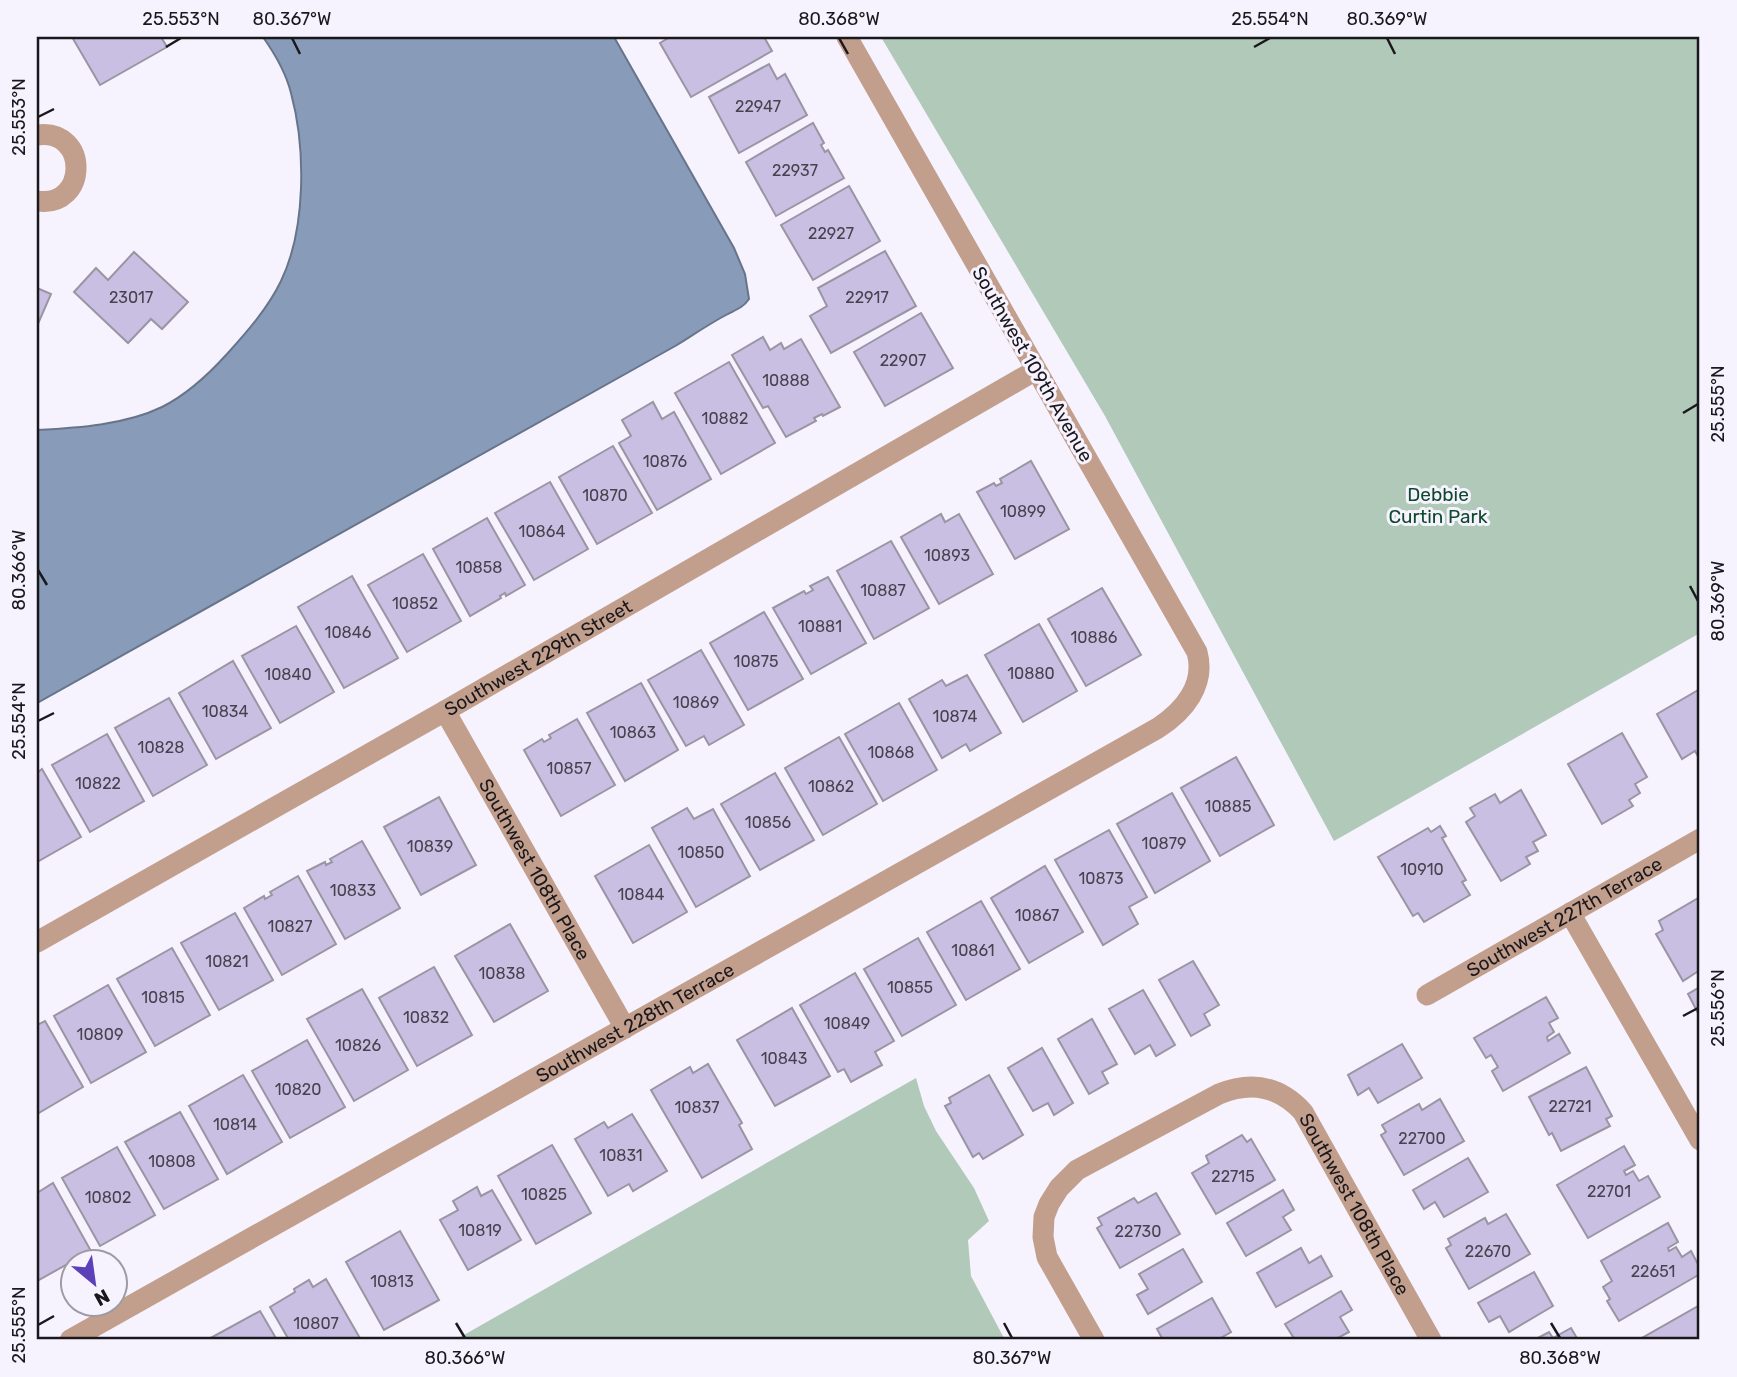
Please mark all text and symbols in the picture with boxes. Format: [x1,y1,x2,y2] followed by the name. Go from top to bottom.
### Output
[142,8,220,30] text: 25.553°N
[253,8,331,30] text: 80.367°W
[798,8,880,30] text: 80.368°W
[1231,8,1309,30] text: 25.554°N
[1347,8,1427,30] text: 80.369°W
[8,78,30,156] text: 25.553°N
[735,97,781,116] house number: 22947
[772,161,818,180] house number: 22937
[808,224,854,243] house number: 22927
[967,263,1098,466] street label: Southwest 109th Avenue
[109,288,153,307] house number: 23017
[845,288,889,307] house number: 22917
[880,351,926,370] house number: 22907
[1707,365,1729,443] text: 25.555°N
[762,371,810,390] house number: 10888
[702,409,748,428] house number: 10882
[643,452,688,471] house number: 10876
[1388,483,1488,528] park label: Debbie Curtin Park
[582,486,628,505] house number: 10870
[1000,502,1046,521] house number: 10899
[519,522,565,541] house number: 10864
[8,529,30,611] text: 80.366°W
[924,546,970,565] house number: 10893
[456,558,502,577] house number: 10858
[1707,561,1729,641] text: 80.369°W
[860,581,906,600] house number: 10887
[392,594,438,613] house number: 10852
[440,594,636,721] street label: Southwest 229th Street
[798,617,842,636] house number: 10881
[325,623,372,642] house number: 10846
[1070,628,1118,647] house number: 10886
[734,652,778,671] house number: 10875
[1007,664,1055,683] house number: 10880
[264,665,312,684] house number: 10840
[8,682,30,760] text: 25.554°N
[673,693,719,712] house number: 10869
[202,702,248,721] house number: 10834
[933,707,977,726] house number: 10874
[610,723,656,742] house number: 10863
[138,738,184,757] house number: 10828
[867,743,915,762] house number: 10868
[547,759,591,778] house number: 10857
[75,774,121,793] house number: 10822
[474,775,595,964] street label: Southwest 108th Place
[808,777,854,796] house number: 10862
[1205,797,1251,816] house number: 10885
[745,813,792,832] house number: 10856
[1142,834,1186,853] house number: 10879
[407,837,453,856] house number: 10839
[678,843,724,862] house number: 10850
[1463,852,1666,982] street label: Southwest 227th Terrace
[1400,860,1444,879] house number: 10910
[1078,869,1124,888] house number: 10873
[330,881,376,900] house number: 10833
[617,885,665,904] house number: 10844
[1015,906,1059,925] house number: 10867
[268,917,312,936] house number: 10827
[951,941,995,960] house number: 10861
[205,952,249,971] house number: 10821
[532,958,738,1088] street label: Southwest 228th Terrace
[479,964,525,983] house number: 10838
[1707,969,1729,1047] text: 25.556°N
[887,978,933,997] house number: 10855
[141,988,185,1007] house number: 10815
[403,1008,449,1027] house number: 10832
[824,1014,870,1033] house number: 10849
[77,1025,123,1044] house number: 10809
[335,1036,381,1055] house number: 10826
[761,1049,807,1068] house number: 10843
[275,1080,321,1099] house number: 10820
[1548,1097,1592,1116] house number: 22721
[674,1098,720,1117] house number: 10837
[1294,1109,1414,1299] street label: Southwest 108th Place
[213,1115,257,1134] house number: 10814
[1398,1129,1446,1148] house number: 22700
[599,1146,643,1165] house number: 10831
[148,1152,196,1171] house number: 10808
[1211,1167,1255,1186] house number: 22715
[1587,1182,1631,1201] house number: 22701
[521,1185,567,1204] house number: 10825
[85,1188,131,1207] house number: 10802
[458,1221,502,1240] house number: 10819
[1115,1222,1161,1241] house number: 22730
[1465,1242,1511,1261] house number: 22670
[60,1248,130,1318] north arrow
[1631,1262,1675,1281] house number: 22651
[370,1272,414,1291] house number: 10813
[90,1284,114,1311] text: N
[8,1286,30,1364] text: 25.555°N
[293,1314,339,1333] house number: 10807
[424,1347,506,1369] text: 80.366°W
[973,1347,1051,1369] text: 80.367°W
[1519,1347,1601,1369] text: 80.368°W

